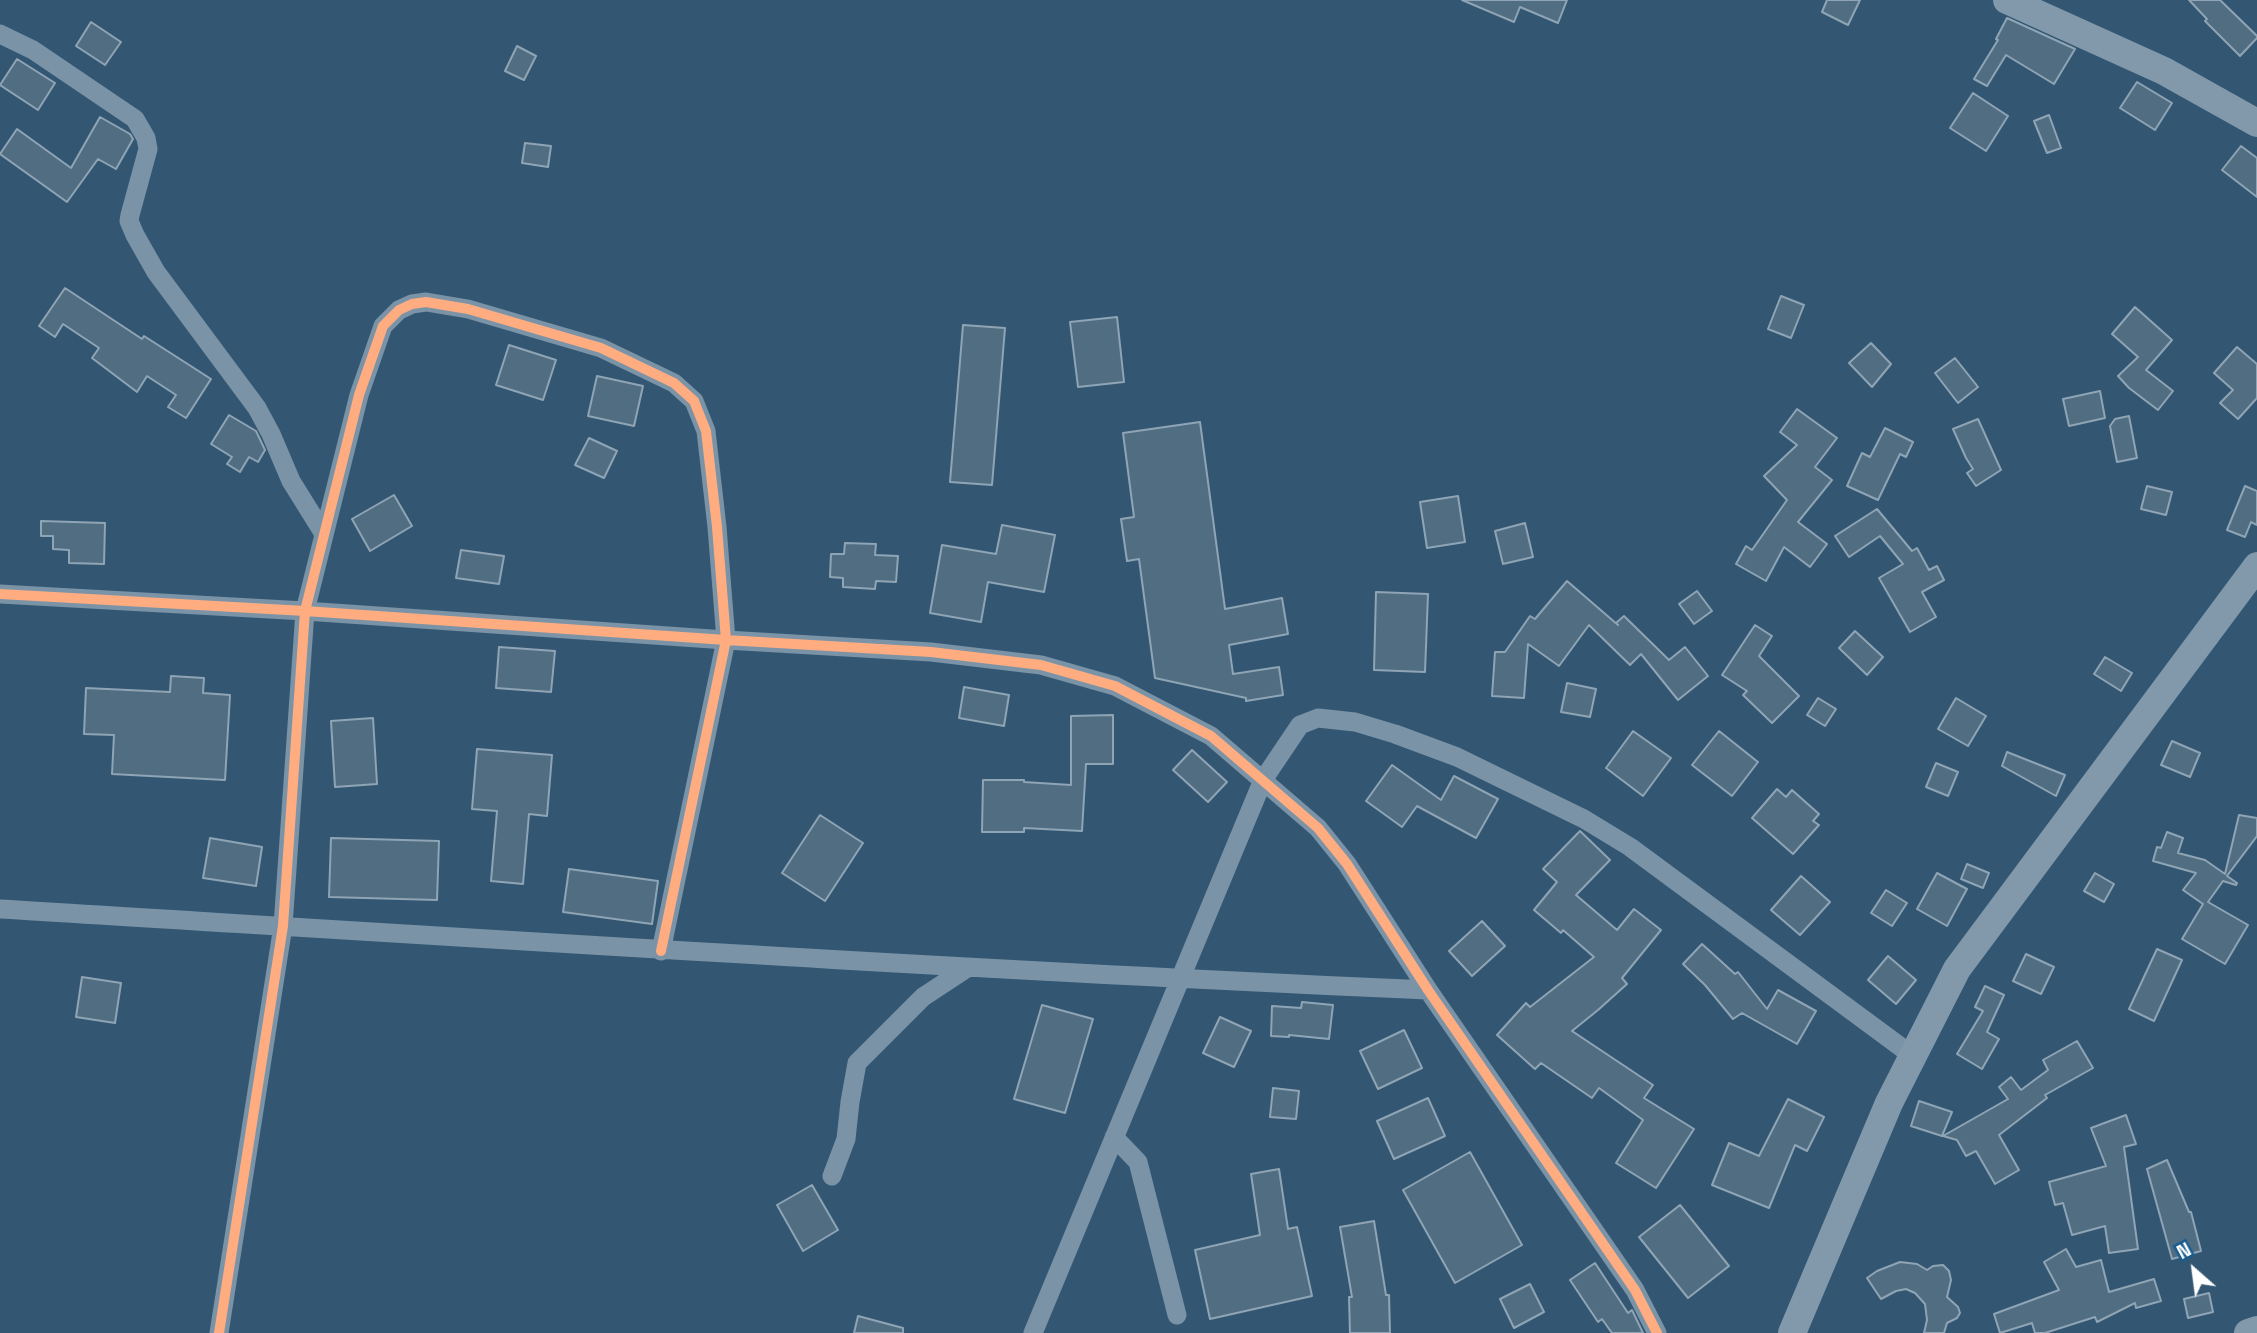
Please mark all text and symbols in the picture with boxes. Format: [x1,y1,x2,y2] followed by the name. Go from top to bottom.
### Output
[2159,1235,2229,1305] north arrow
[2172,1237,2195,1265] text: N

